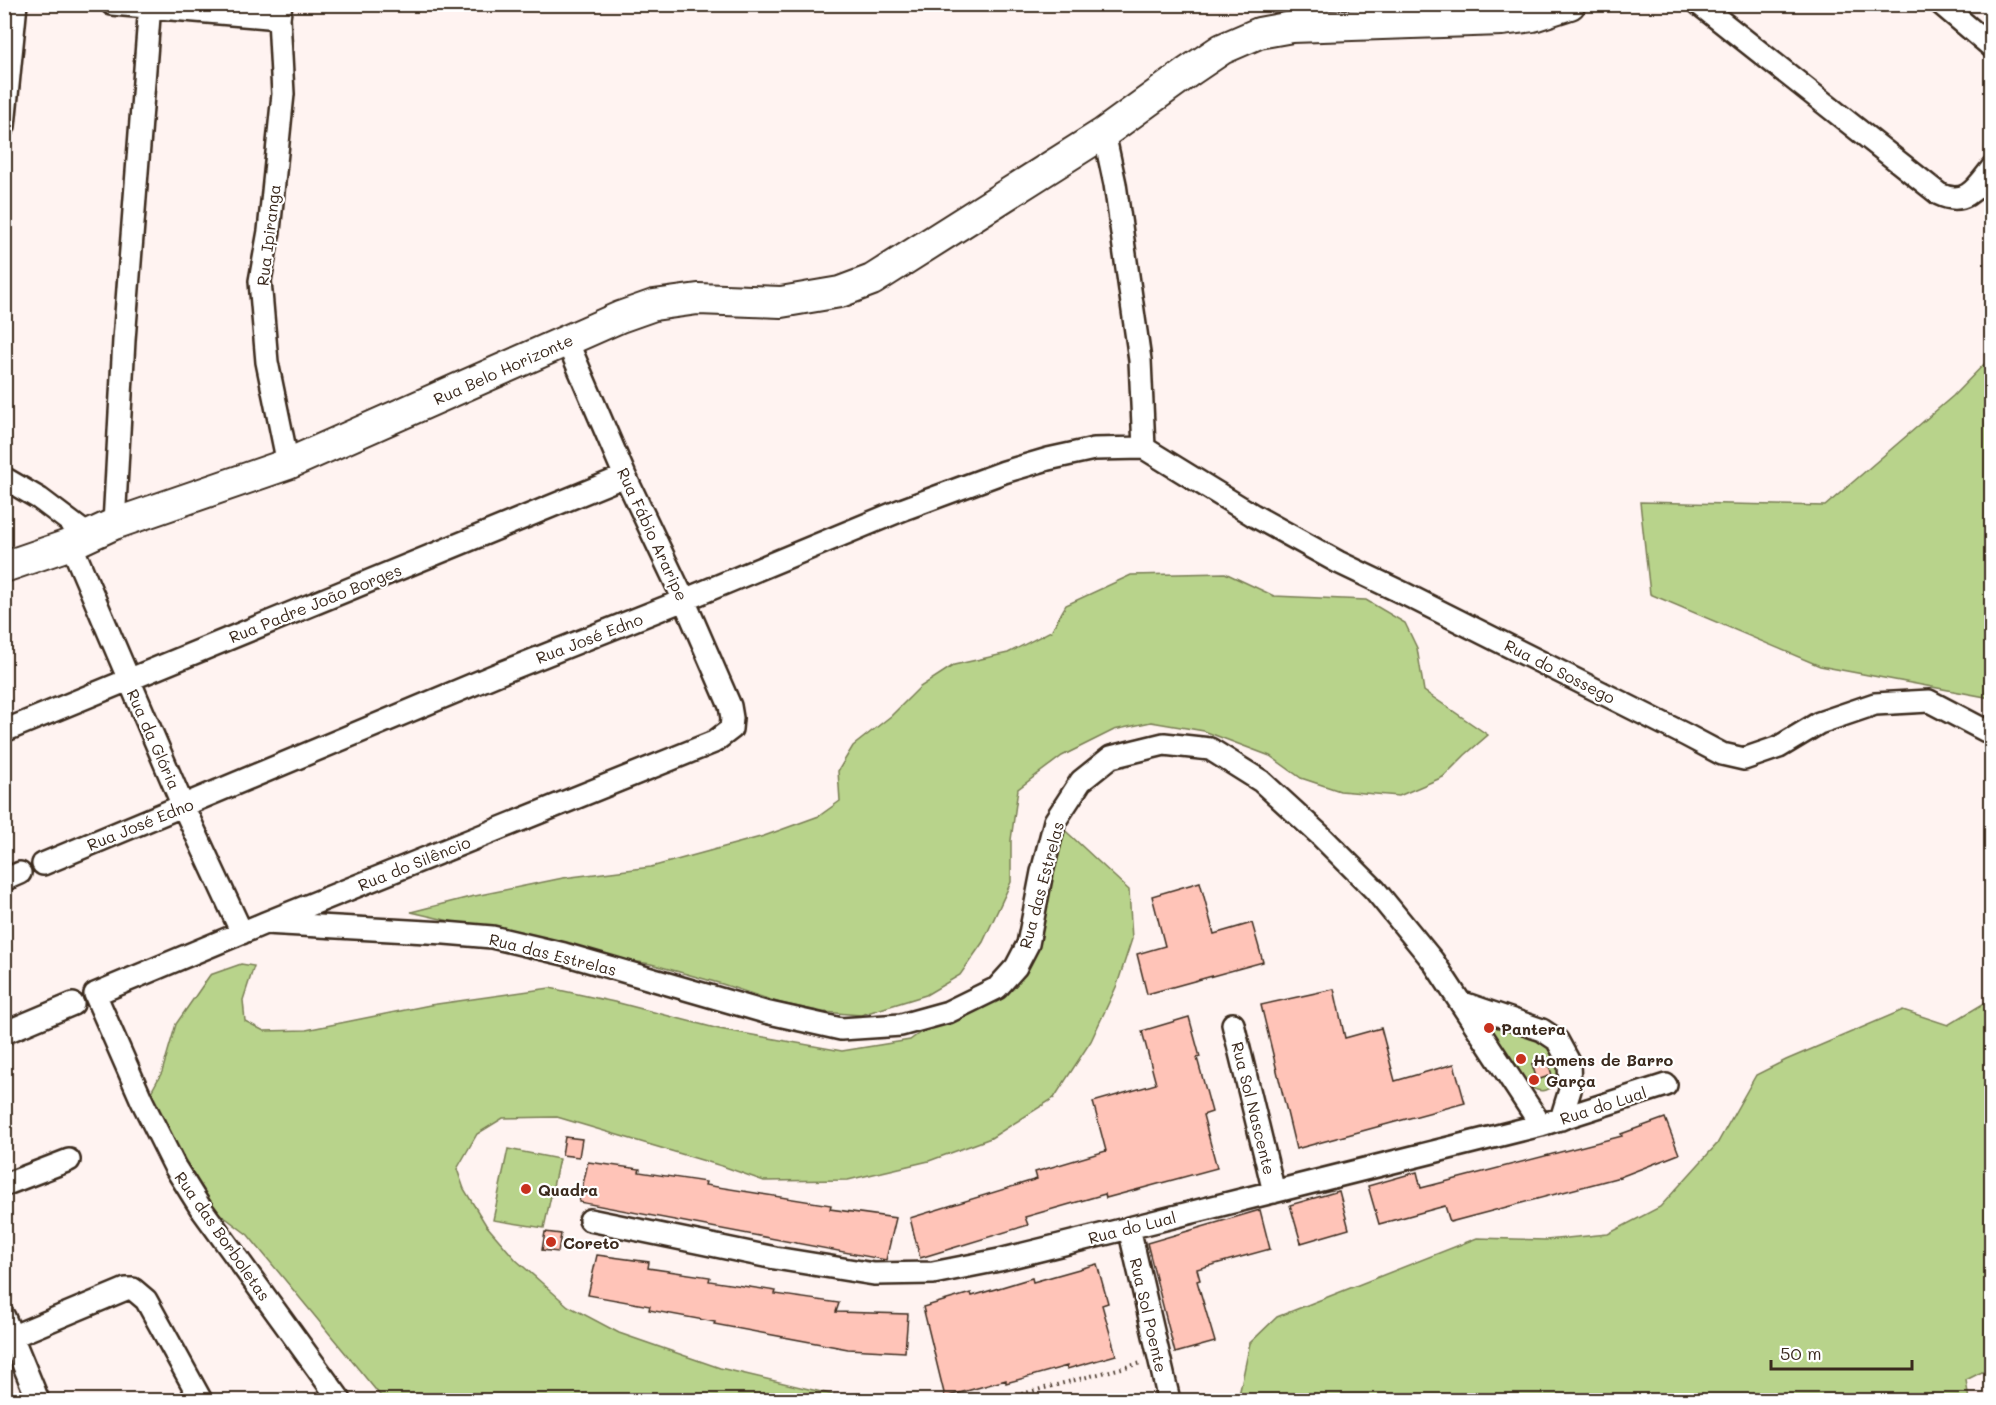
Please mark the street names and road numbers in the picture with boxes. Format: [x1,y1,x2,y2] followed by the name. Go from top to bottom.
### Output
[251,183,285,287] street label: Rua Ipiranga
[430,329,576,409] street label: Rua Belo Horizonte
[613,464,693,604] street label: Rua Fábio Araripe
[226,559,404,647] street label: Rua Padre João Borges
[533,608,645,668] street label: Rua José Edno
[1501,634,1619,708] street label: Rua do Sossego
[123,686,185,792] street label: Rua da Glória
[84,793,196,855] street label: Rua José Edno
[1014,819,1068,951] street label: Rua das Estrelas
[355,831,473,895] street label: Rua do Silêncio
[487,928,619,980] street label: Rua das Estrelas
[1227,1039,1281,1177] street label: Rua Sol Nascente
[1557,1081,1649,1129] street label: Rua do Lual
[171,1167,275,1305] street label: Rua das Borboletas
[1086,1206,1178,1248] street label: Rua do Lual
[1126,1256,1172,1374] street label: Rua Sol Poente

